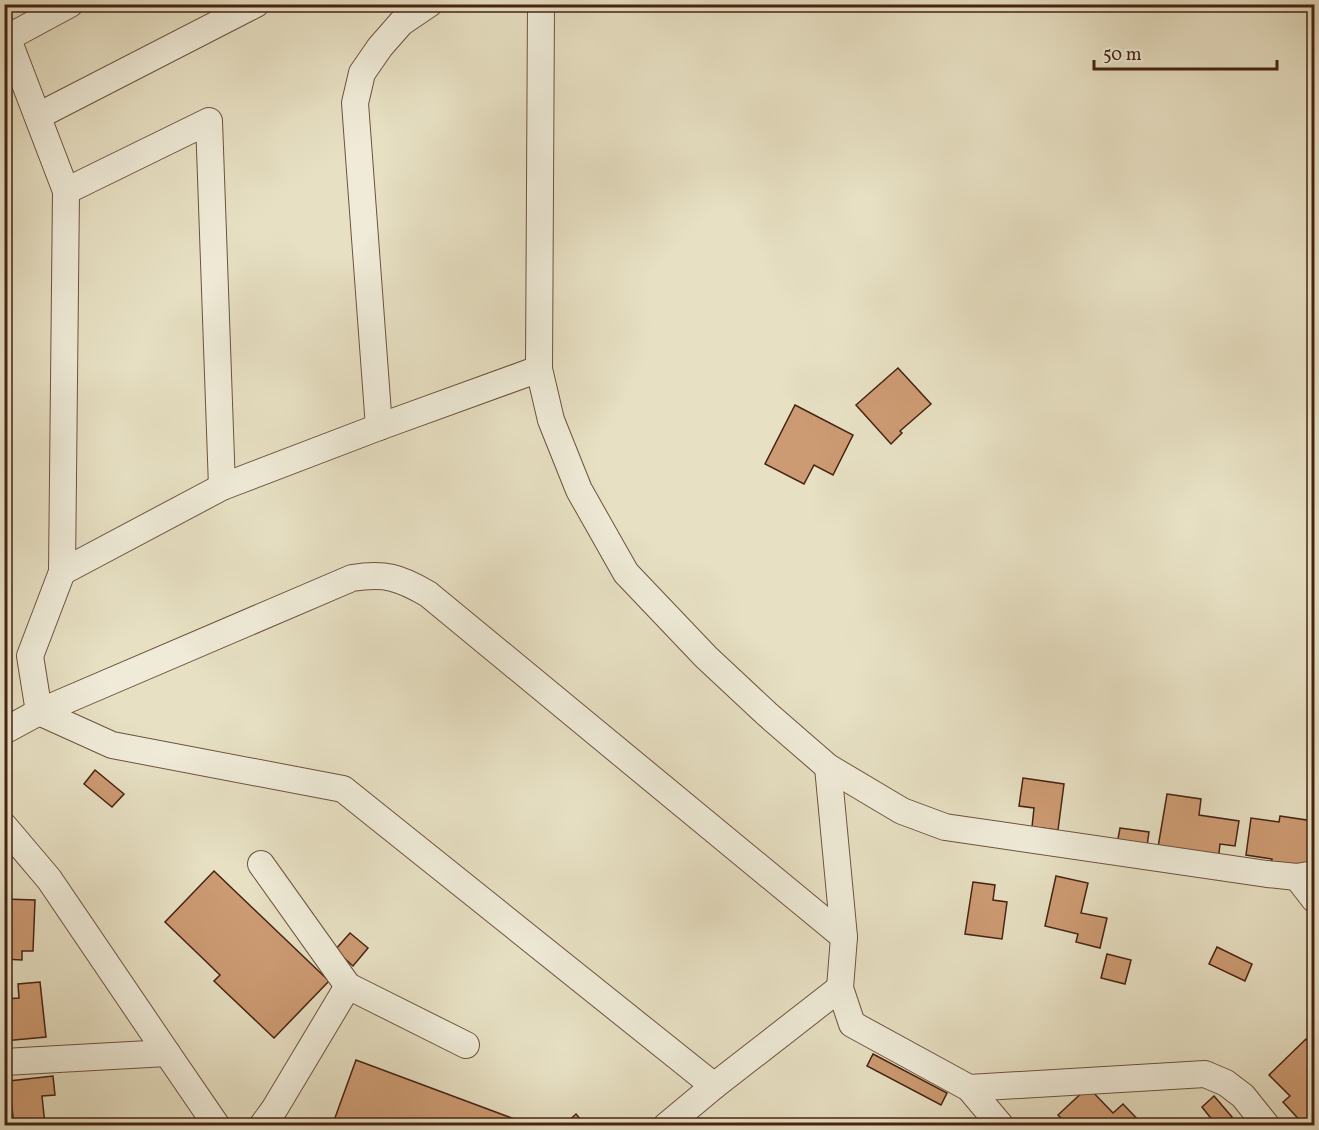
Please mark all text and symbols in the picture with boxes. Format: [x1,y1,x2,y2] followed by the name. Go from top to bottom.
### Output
[1094,33,1277,71] scale bar
[1103,43,1142,68] text: 50 m

